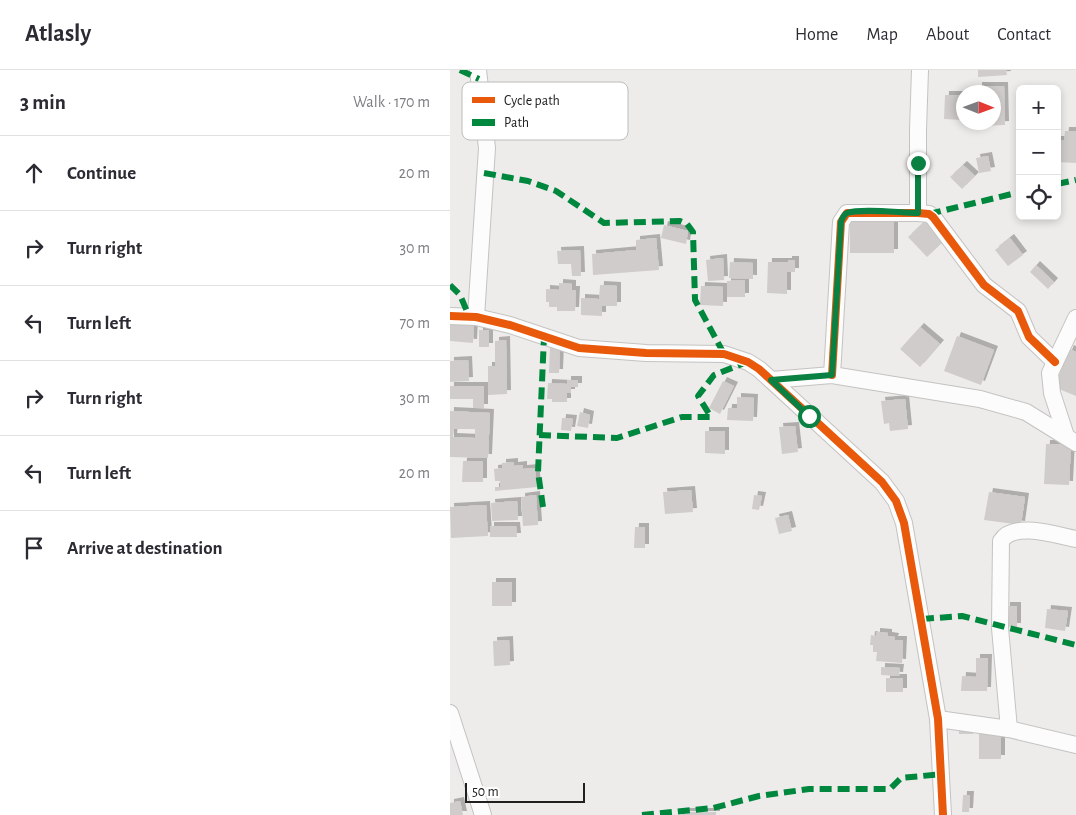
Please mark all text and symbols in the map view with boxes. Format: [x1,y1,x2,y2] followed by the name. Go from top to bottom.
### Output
[25,22,91,46] text: Atlasly
[795,26,838,44] text: Home
[866,26,898,44] text: Map
[926,26,969,44] text: About
[997,26,1051,44] text: Contact
[462,82,628,140] legend
[956,85,1001,130] north arrow
[1016,85,1061,220] map controls
[1016,85,1061,130] button: +
[20,92,66,113] text: 3 min
[353,94,430,110] text: Walk · 170 m
[504,94,560,108] text: Cycle path
[504,116,529,130] text: Path
[1016,130,1061,175] button: −
[907,152,930,175] route end
[20,159,48,187] icon: ahead
[67,164,136,183] text: Continue
[399,165,430,181] text: 20 m
[1016,175,1061,220] button: locate
[20,234,48,262] icon: right
[67,239,142,258] text: Turn right
[400,240,430,256] text: 30 m
[20,309,48,337] icon: left
[67,314,131,333] text: Turn left
[399,315,430,331] text: 70 m
[20,384,48,412] icon: right
[67,389,142,408] text: Turn right
[400,390,430,406] text: 30 m
[798,405,821,428] route start
[20,459,48,487] icon: left
[67,464,131,483] text: Turn left
[399,465,430,481] text: 20 m
[20,534,48,562] icon: arrive
[67,539,223,558] text: Arrive at destination
[465,780,585,803] scale bar
[472,785,499,799] text: 50 m

